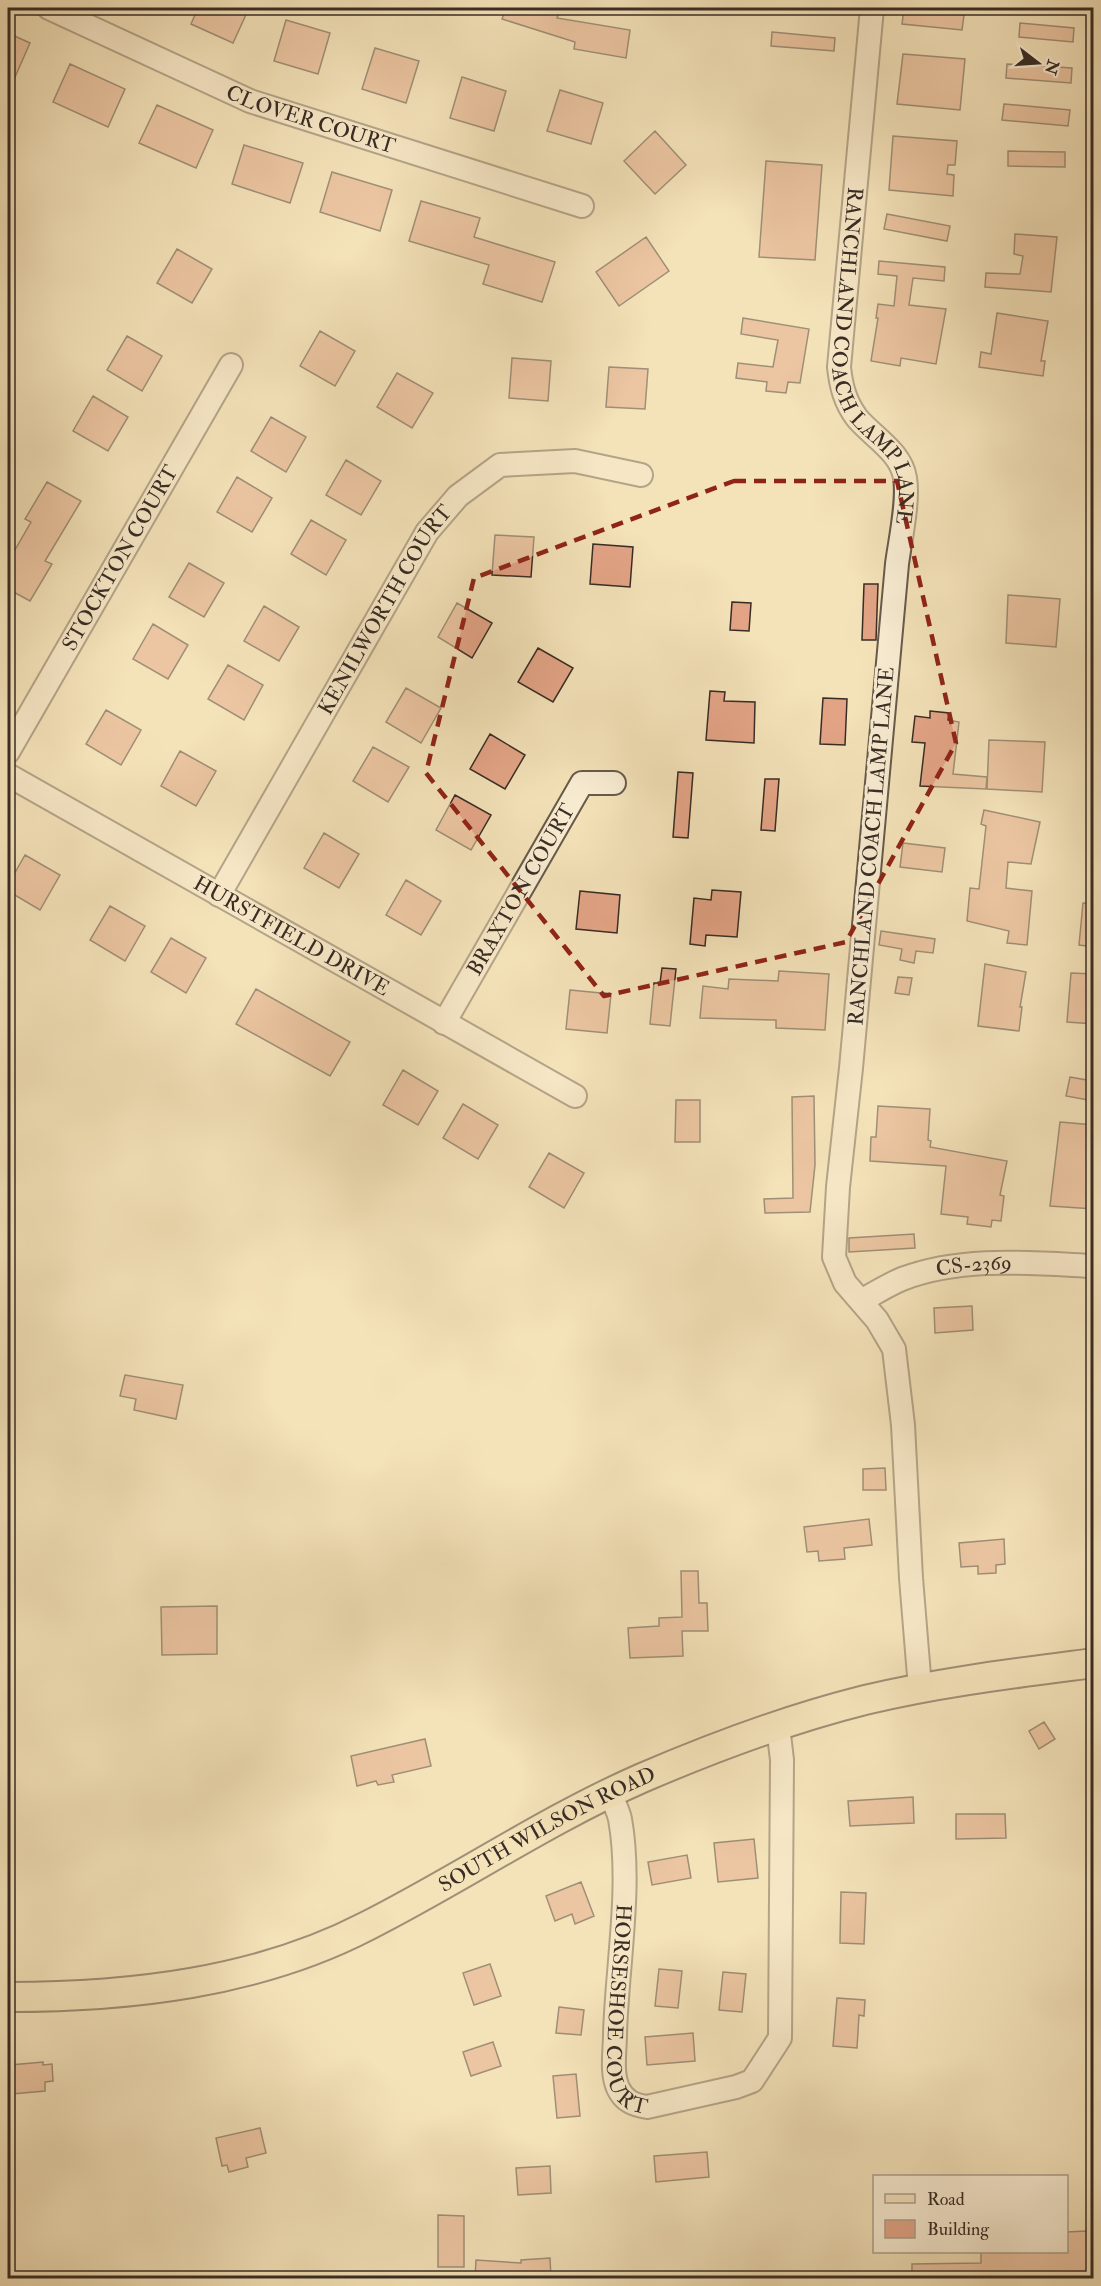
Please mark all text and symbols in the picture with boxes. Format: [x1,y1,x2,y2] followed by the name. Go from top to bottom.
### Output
[1008,33,1068,93] north arrow
[1040,56,1063,78] text: N
[222,79,399,160] street label: CLOVER COURT
[825,186,919,526] street label: RANCHLAND COACH LAMP LANE
[56,460,185,656] street label: STOCKTON COURT
[312,499,459,720] street label: KENILWORTH COURT
[842,666,901,1027] street label: RANCHLAND COACH LAMP LANE
[461,799,581,981] street label: BRAXTON COURT
[189,870,394,1002] street label: HURSTFIELD DRIVE
[934,1250,1012,1283] street label: CS-2369
[434,1761,660,1898] street label: SOUTH WILSON ROAD
[600,1903,651,2121] street label: HORSESHOE COURT
[873,2175,1068,2253] legend
[927,2188,965,2211] text: Road
[927,2218,990,2241] text: Building

